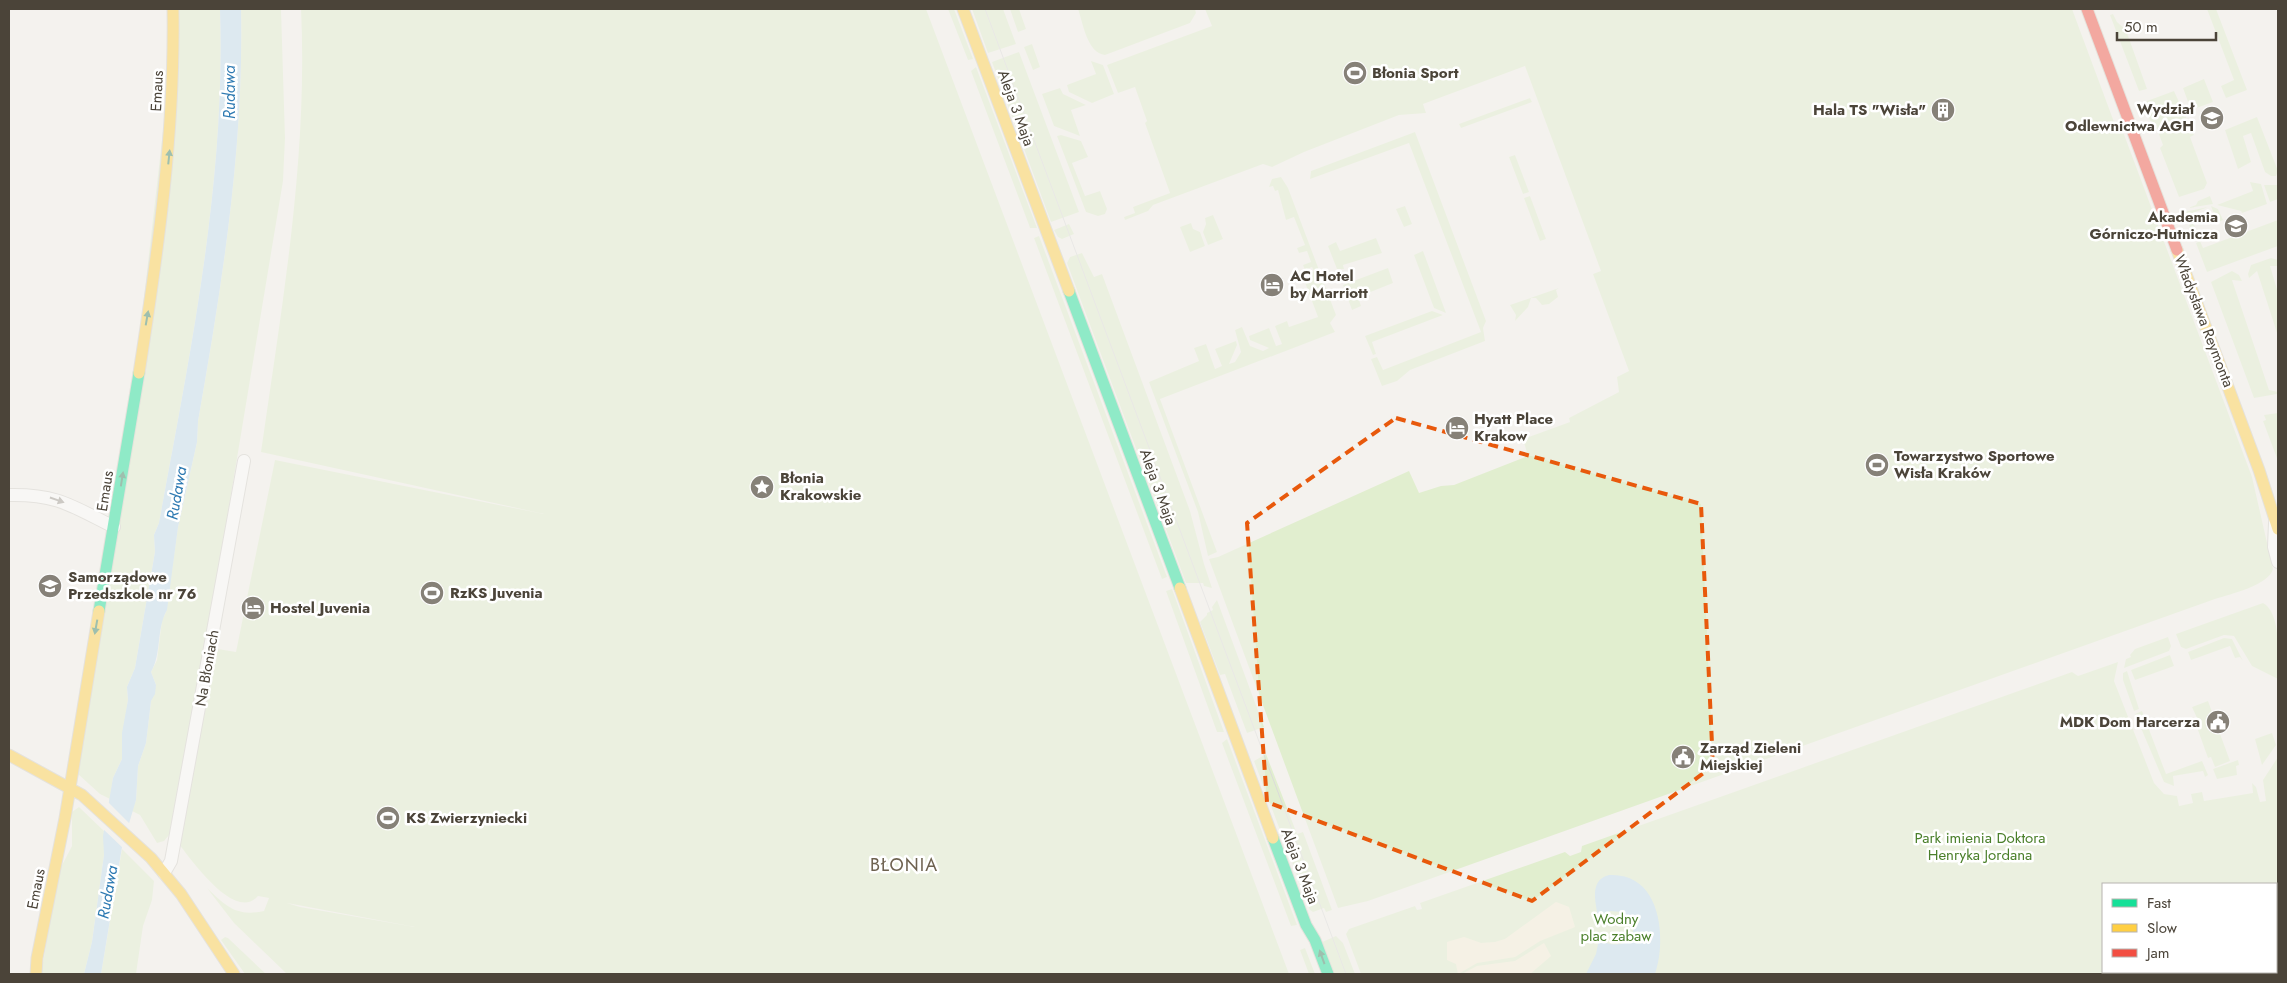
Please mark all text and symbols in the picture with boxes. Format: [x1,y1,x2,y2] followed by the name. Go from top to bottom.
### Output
[2117,10,2216,42] scale bar
[2124,16,2158,38] text: 50 m
[1342,60,1368,86] sports icon: Błonia Sport
[1372,62,1459,84] place label: Błonia Sport
[218,65,241,119] water label: Rudawa
[992,67,1040,149] street label: Aleja 3 Maja
[145,70,169,112] street label: Emaus
[1930,97,1956,123] building icon: Hala TS "Wisła"
[2065,98,2195,137] place label: Wydział Odlewnictwa AGH
[1813,99,1926,121] place label: Hala TS "Wisła"
[2199,105,2225,131] school or university icon: Wydział Odlewnictwa AGH
[165,149,173,165] one-way arrow
[2090,206,2218,245] place label: Akademia Górniczo-Hutnicza
[2223,213,2249,239] school or university icon: Akademia Górniczo-Hutnicza
[2169,252,2239,390] street label: Władysława Reymonta
[1289,265,1368,304] place label: AC Hotel by Marriott
[1259,272,1285,298] hotel icon: AC Hotel by Marriott
[144,310,152,326] one-way arrow
[1474,408,1554,447] place label: Hyatt Place Krakow
[1444,415,1470,441] hotel icon: Hyatt Place Krakow
[1894,445,2055,484] place label: Towarzystwo Sportowe Wisła Kraków
[1134,446,1182,528] street label: Aleja 3 Maja
[1864,452,1890,478] sports icon: Towarzystwo Sportowe Wisła Kraków
[160,464,193,522] water label: Rudawa
[780,467,862,506] place label: Błonia Krakowskie
[91,469,119,513] street label: Emaus
[119,471,127,487] one-way arrow
[749,474,775,500] place icon: Błonia Krakowskie
[50,496,65,504] one-way arrow
[68,566,197,605] place label: Samorządowe Przedszkole nr 76
[37,573,63,599] school or university icon: Samorządowe Przedszkole nr 76
[419,580,445,606] sports icon: RzKS Juvenia
[450,582,543,604] place label: RzKS Juvenia
[240,595,266,621] hotel icon: Hostel Juvenia
[270,597,370,619] place label: Hostel Juvenia
[91,619,99,635] one-way arrow
[189,628,225,708] street label: Na Błoniach
[2205,709,2231,735] public building icon: MDK Dom Harcerza
[2060,711,2200,733] place label: MDK Dom Harcerza
[1700,737,1801,776] place label: Zarząd Zieleni Miejskiej
[1670,744,1696,770] public building icon: Zarząd Zieleni Miejskiej
[375,805,401,831] sports icon: KS Zwierzyniecki
[406,807,527,829] place label: KS Zwierzyniecki
[1275,825,1325,907] street label: Aleja 3 Maja
[1914,827,2046,866] park label: Park imienia Doktora Henryka Jordana
[870,852,938,878] district label: BŁONIA
[91,863,124,921] water label: Rudawa
[21,867,51,911] street label: Emaus
[2102,883,2277,973] legend
[2147,892,2171,914] text: Fast
[1581,908,1652,947] park label: Wodny plac zabaw
[2147,917,2178,939] text: Slow
[2145,942,2170,964] text: Jam
[1317,950,1325,964] one-way arrow

